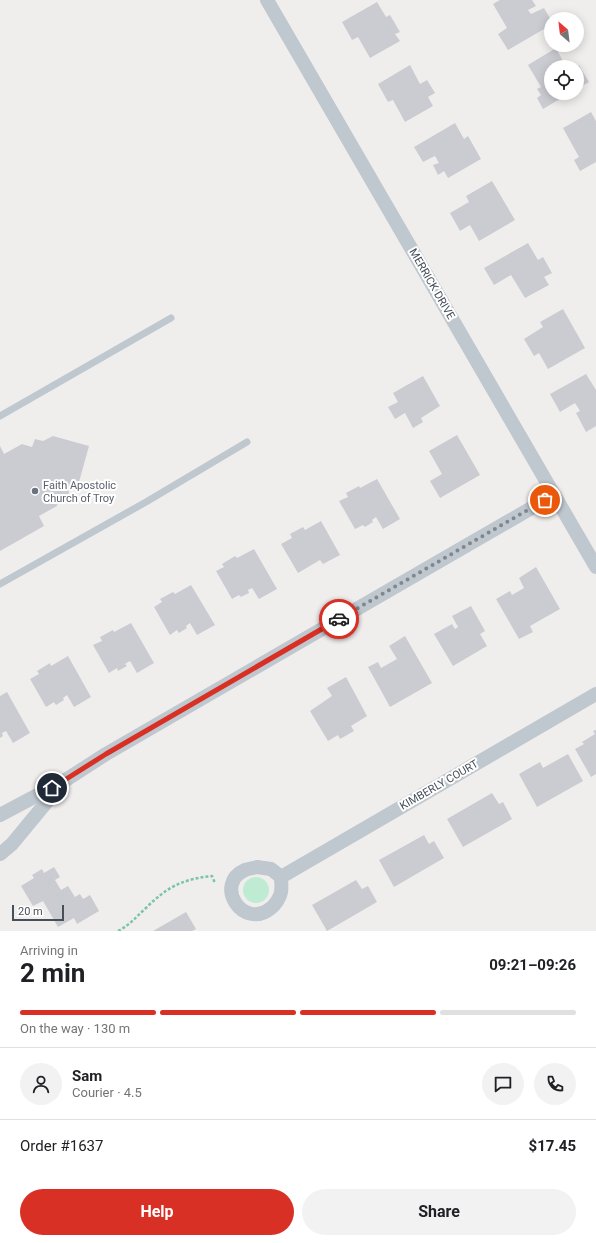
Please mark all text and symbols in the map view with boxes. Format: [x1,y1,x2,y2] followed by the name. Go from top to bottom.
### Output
[544,12,584,52] north arrow
[544,12,584,100] map controls
[544,60,584,100] button: locate
[407,246,457,322] street label: MERRICK DRIVE
[43,479,116,505] place label: Faith Apostolic Church of Troy
[528,483,562,517] pin
[30,486,40,496] marker: Faith Apostolic Church of Troy
[534,489,556,511] icon: bag
[319,599,359,639] courier
[328,608,350,630] icon: car
[398,757,481,813] street label: KIMBERLY COURT
[35,771,69,805] pin
[41,777,63,799] icon: home
[12,903,64,922] scale bar
[18,905,43,918] text: 20 m
[20,943,78,958] text: Arriving in
[489,956,576,974] text: 09:21–09:26
[20,958,85,988] text: 2 min
[20,1021,130,1036] text: On the way · 130 m
[20,1063,62,1105] button: person
[482,1063,524,1105] button: chat
[534,1063,576,1105] button: phone
[72,1067,102,1085] text: Sam
[72,1085,142,1100] text: Courier · 4.5
[20,1137,103,1155] text: Order #1637
[529,1137,576,1155] text: $17.45
[20,1189,294,1235] button: Help
[302,1189,576,1235] button: Share

